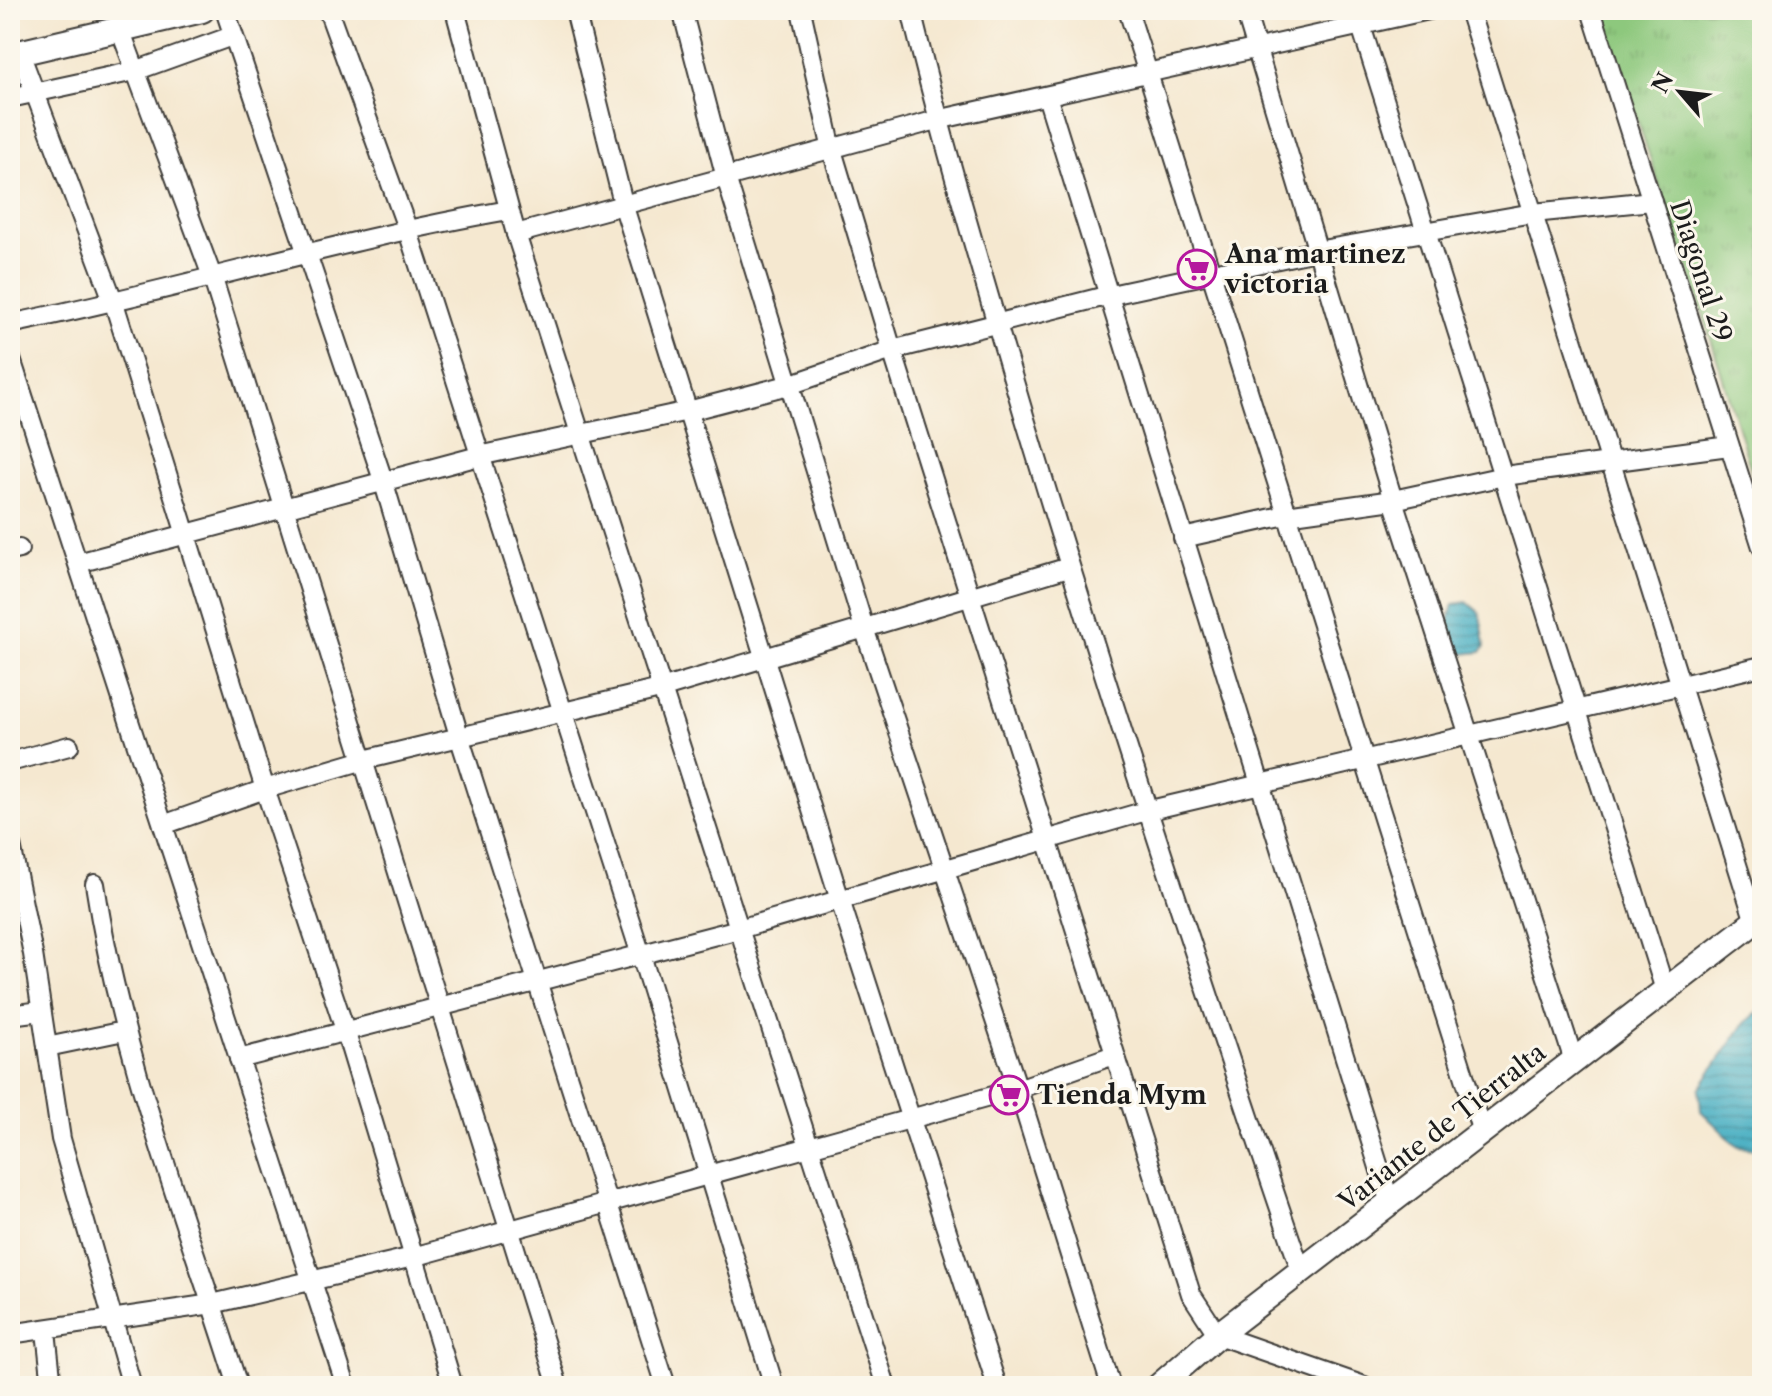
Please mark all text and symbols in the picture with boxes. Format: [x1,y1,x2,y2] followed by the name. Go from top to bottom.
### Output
[1640,52,1720,132] north arrow
[1646,68,1679,98] text: N
[1663,196,1739,346] street label: Diagonal 29
[1224,238,1406,300] place label: Ana martinez victoria
[1176,248,1218,290] supermarket icon: Ana martinez victoria
[1331,1036,1552,1218] street label: Variante de Tierralta
[988,1074,1030,1116] supermarket icon: Tienda Mym
[1037,1079,1207,1111] place label: Tienda Mym

